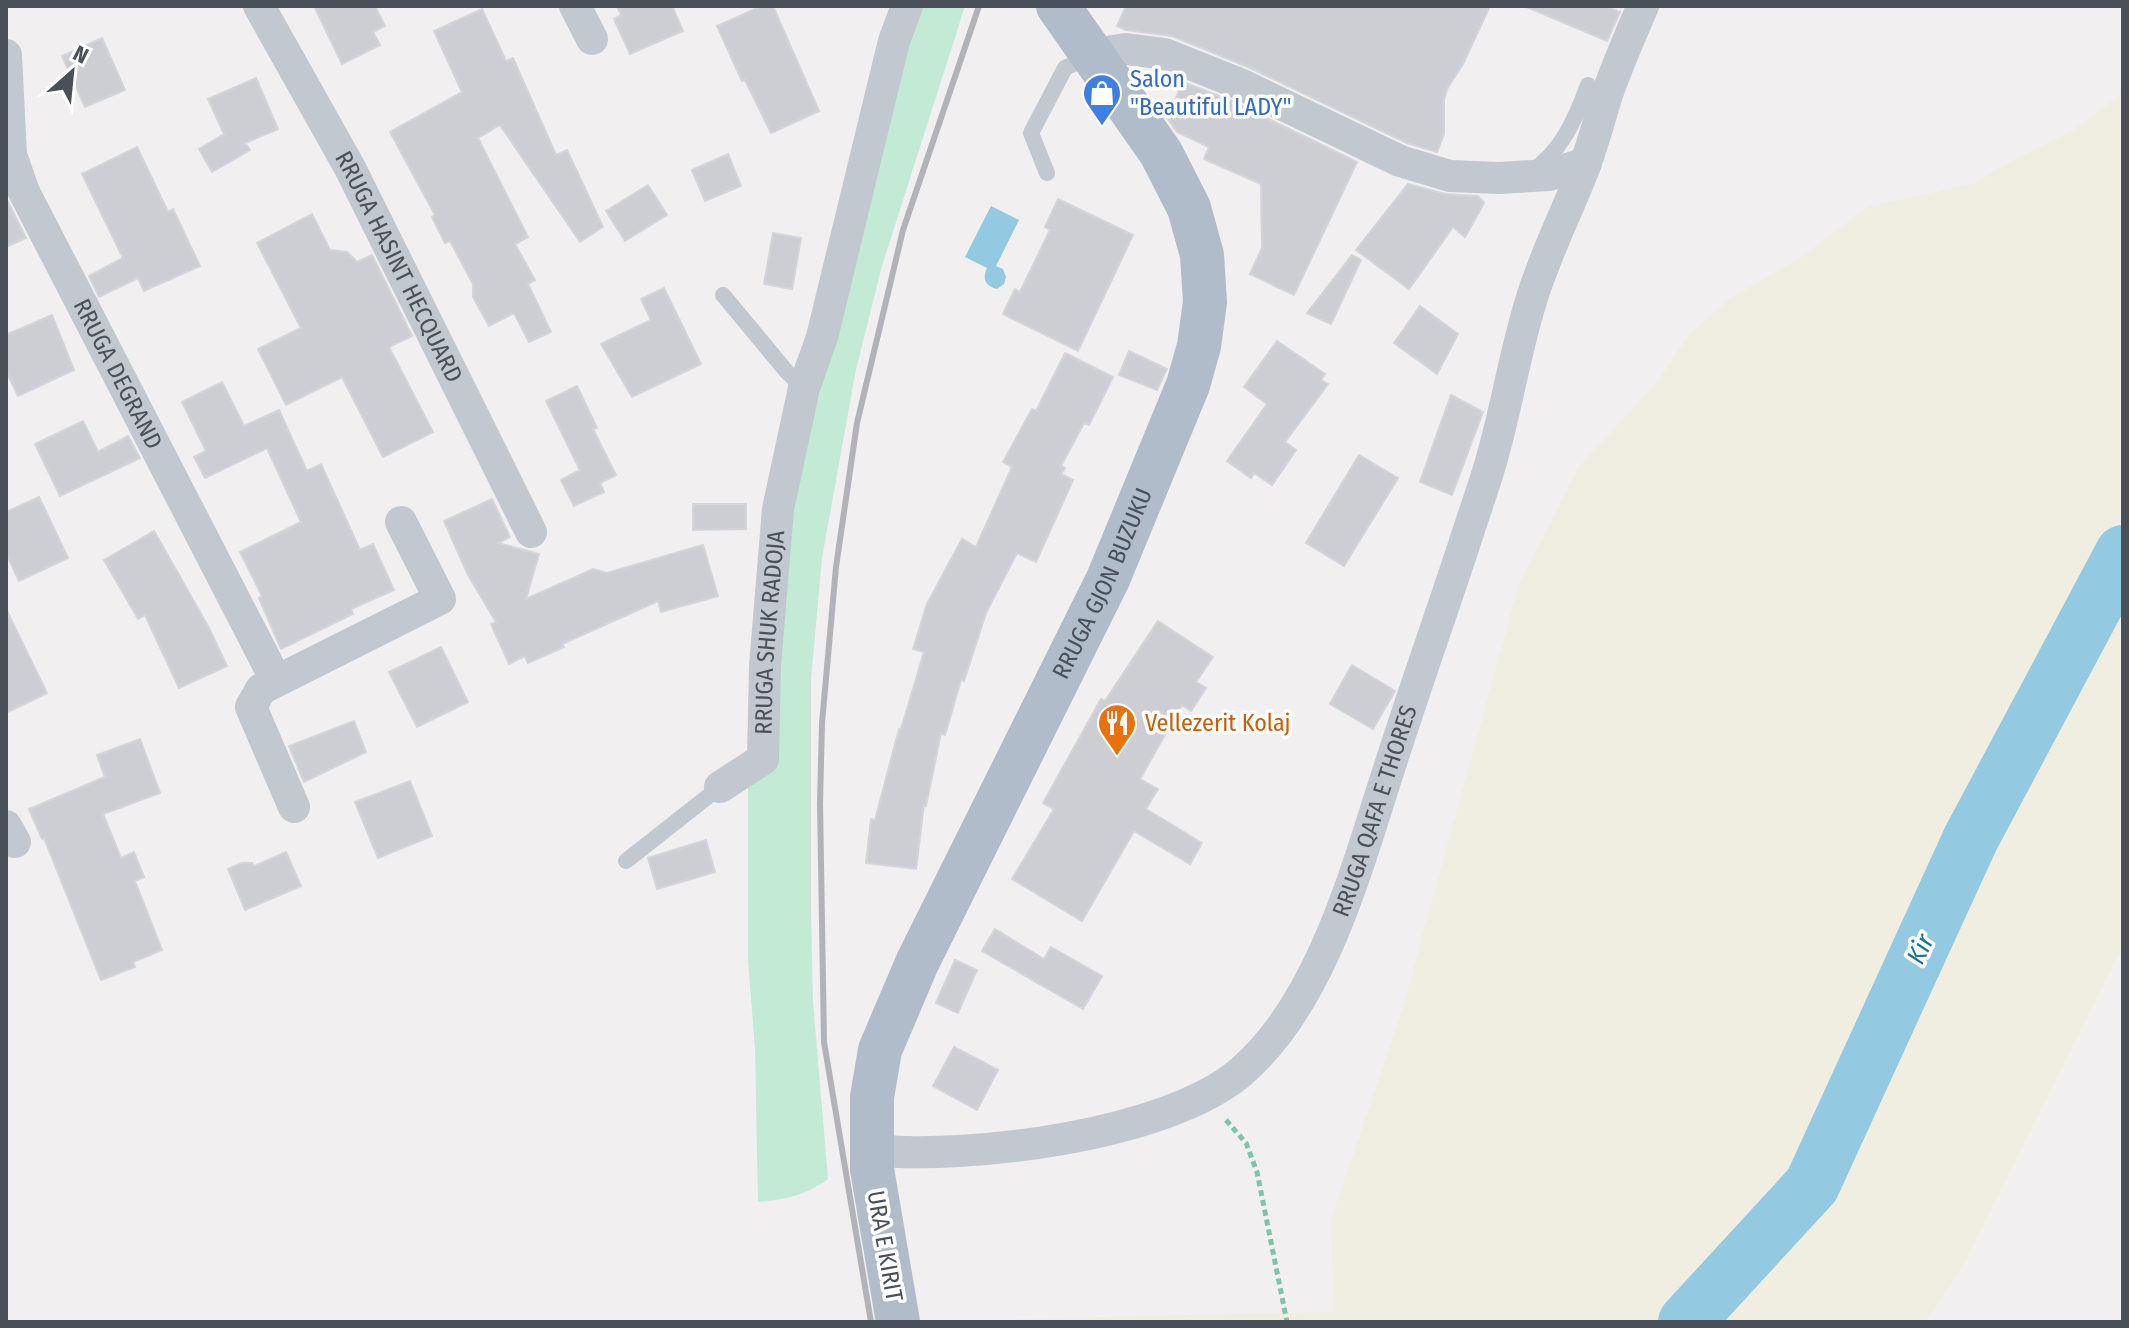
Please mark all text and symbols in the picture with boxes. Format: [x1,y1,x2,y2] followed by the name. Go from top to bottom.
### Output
[32,32,112,112] north arrow
[69,40,93,70] text: N
[1130,65,1292,121] place label: Salon "Beautiful LADY"
[1081,72,1123,127] shop icon: Salon "Beautiful LADY"
[329,146,468,387] street label: RRUGA HASINT HECQUARD
[68,294,168,454] street label: RRUGA DEGRAND
[1047,484,1158,683] street label: RRUGA GJON BUZUKU
[750,529,790,735] street label: RRUGA SHUK RADOJA
[1096,702,1138,757] restaurant icon: Vellezerit Kolaj
[1327,702,1423,921] street label: RRUGA QAFA E THORES
[1145,709,1291,737] place label: Vellezerit Kolaj
[1900,928,1941,969] water label: Kir
[862,1189,908,1303] street label: URA E KIRIT

